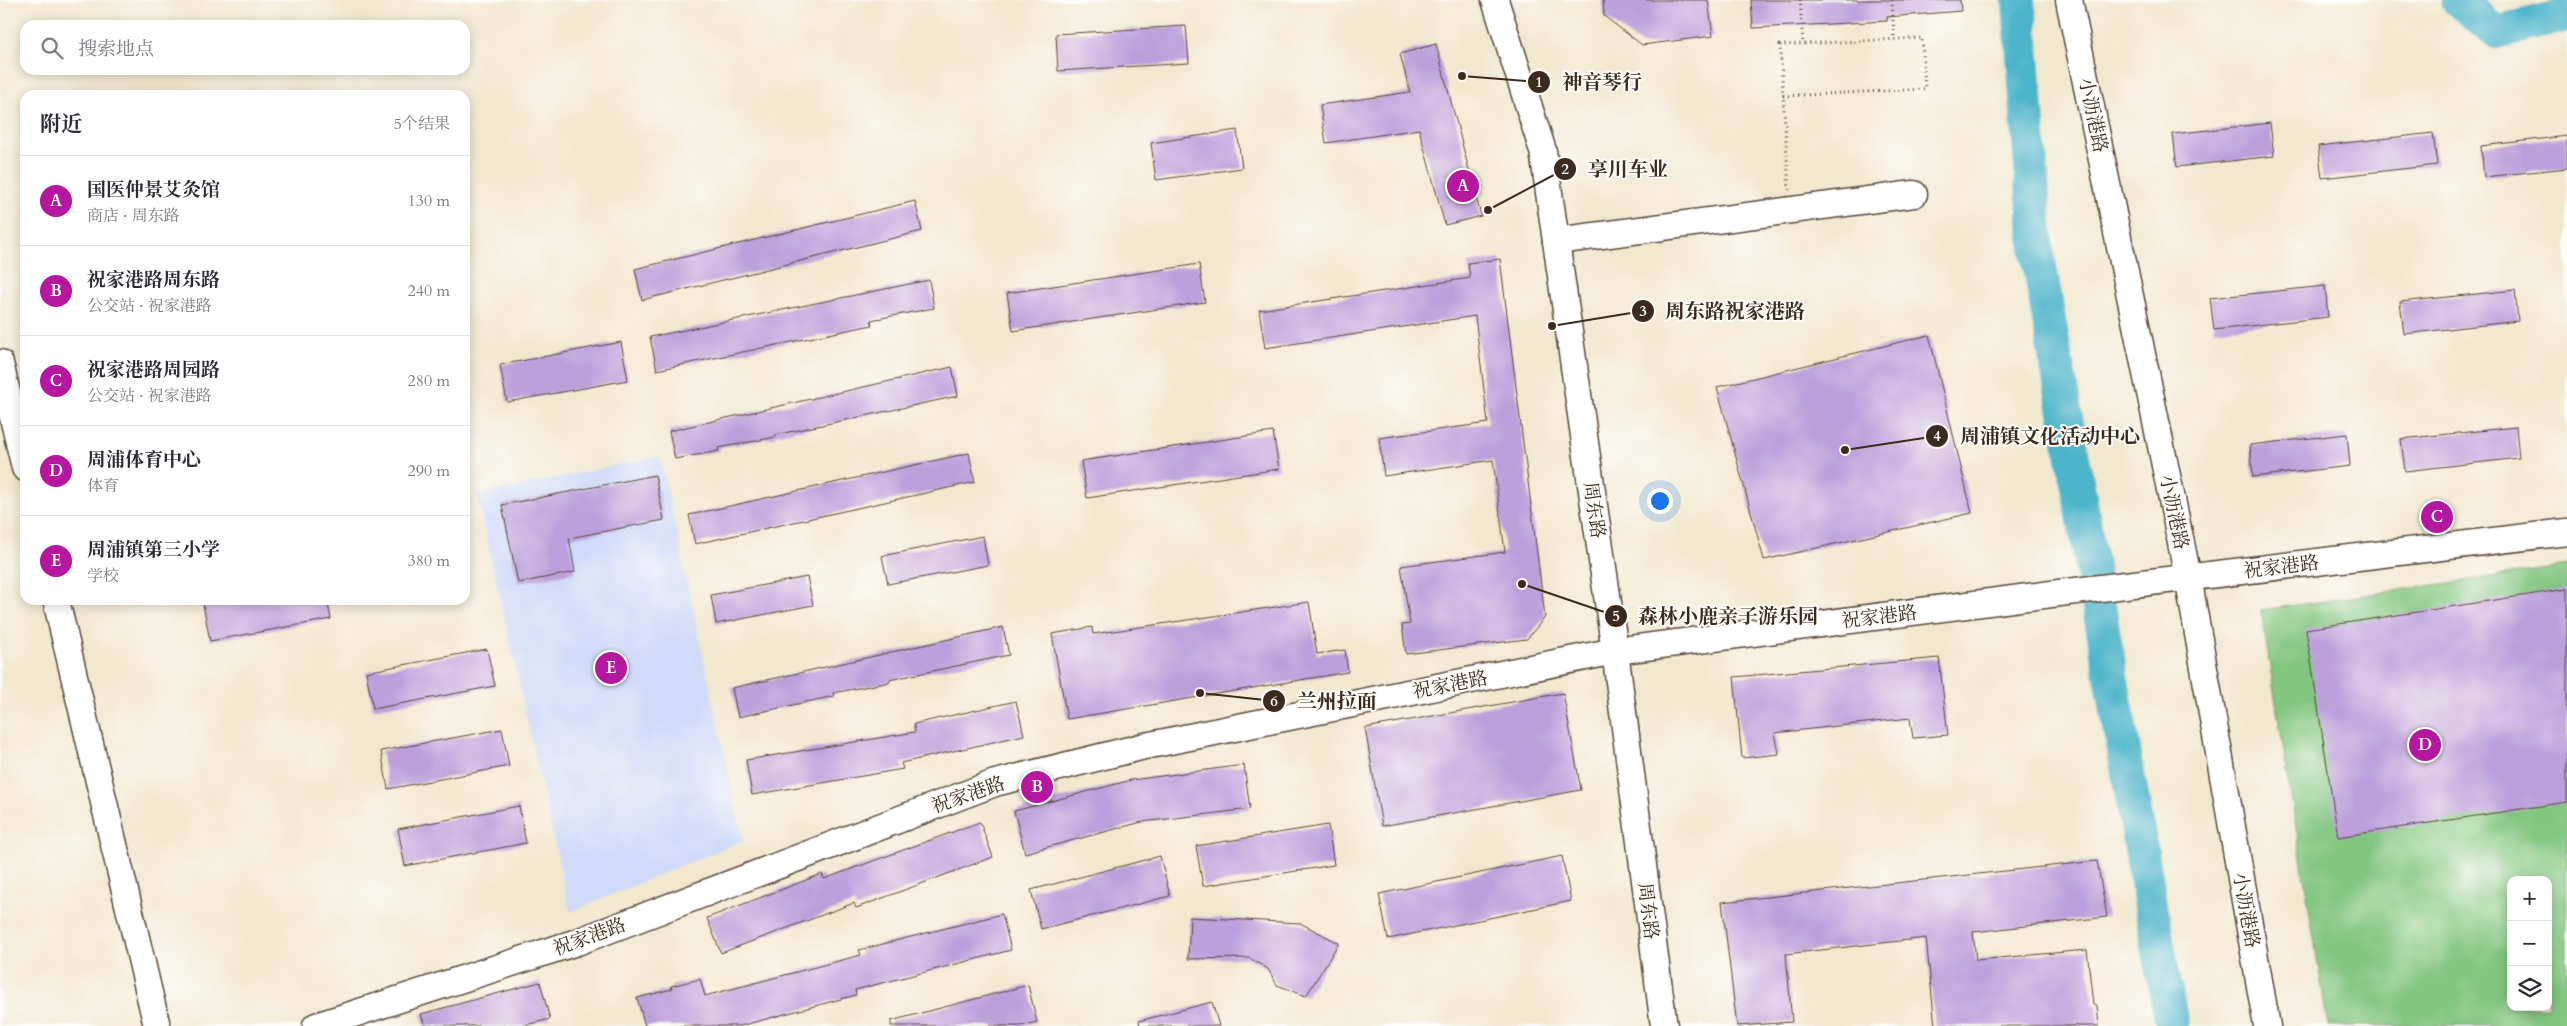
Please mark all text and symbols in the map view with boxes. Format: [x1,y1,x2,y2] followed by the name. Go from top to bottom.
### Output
[20,20,470,75] search box
[38,34,66,62] icon: search
[78,36,154,62] text: 搜索地点
[1527,65,1652,100] callout: 神音琴行
[1562,69,1642,96] text: 神音琴行
[1535,72,1543,92] text: 1
[2072,75,2114,155] street label: 小沥港路
[40,110,82,139] text: 附近
[394,113,450,135] text: 5个结果
[1553,152,1678,187] callout: 享川车业
[1588,156,1668,183] text: 享川车业
[1561,159,1569,179] text: 2
[1447,167,1479,205] pin: A
[87,177,220,203] text: 国医仲景艾灸馆
[50,190,62,212] text: A
[408,190,450,212] text: 130 m
[87,205,180,227] text: 商店 · 周东路
[87,267,220,293] text: 祝家港路周东路
[50,280,62,302] text: B
[408,280,450,302] text: 240 m
[1630,293,1815,328] callout: 周东路祝家港路
[87,295,212,317] text: 公交站 · 祝家港路
[1665,298,1805,325] text: 周东路祝家港路
[1639,301,1647,321] text: 3
[87,357,220,383] text: 祝家港路周园路
[50,370,62,392] text: C
[408,370,450,392] text: 280 m
[87,385,212,407] text: 公交站 · 祝家港路
[1925,418,2150,453] callout: 周浦镇文化活动中心
[1960,423,2140,450] text: 周浦镇文化活动中心
[1933,426,1941,446] text: 4
[87,447,201,473] text: 周浦体育中心
[49,460,63,482] text: D
[408,460,450,482] text: 290 m
[2153,472,2195,552] street label: 小沥港路
[87,475,119,497] text: 体育
[1577,480,1611,540] street label: 周东路
[1647,488,1673,514] your location
[2421,498,2453,536] pin: C
[87,537,220,563] text: 周浦镇第三小学
[2242,549,2320,585] street label: 祝家港路
[51,550,61,572] text: E
[408,550,450,572] text: 380 m
[87,565,119,587] text: 学校
[1603,598,1828,633] callout: 森林小鹿亲子游乐园
[1840,599,1918,635] street label: 祝家港路
[1638,603,1818,630] text: 森林小鹿亲子游乐园
[1612,606,1620,626] text: 5
[595,649,627,687] pin: E
[1410,665,1490,705] street label: 祝家港路
[1262,683,1387,718] callout: 兰州拉面
[1297,688,1377,715] text: 兰州拉面
[1270,691,1278,711] text: 6
[2409,726,2441,764] pin: D
[1021,768,1053,806] pin: B
[928,770,1008,820] street label: 祝家港路
[2227,870,2265,950] street label: 小沥港路
[2507,876,2552,1011] map controls
[2507,876,2552,921] button: +
[1632,881,1664,941] street label: 周东路
[549,912,630,962] street label: 祝家港路
[2507,921,2552,966] button: −
[2507,966,2552,1011] button: layers

